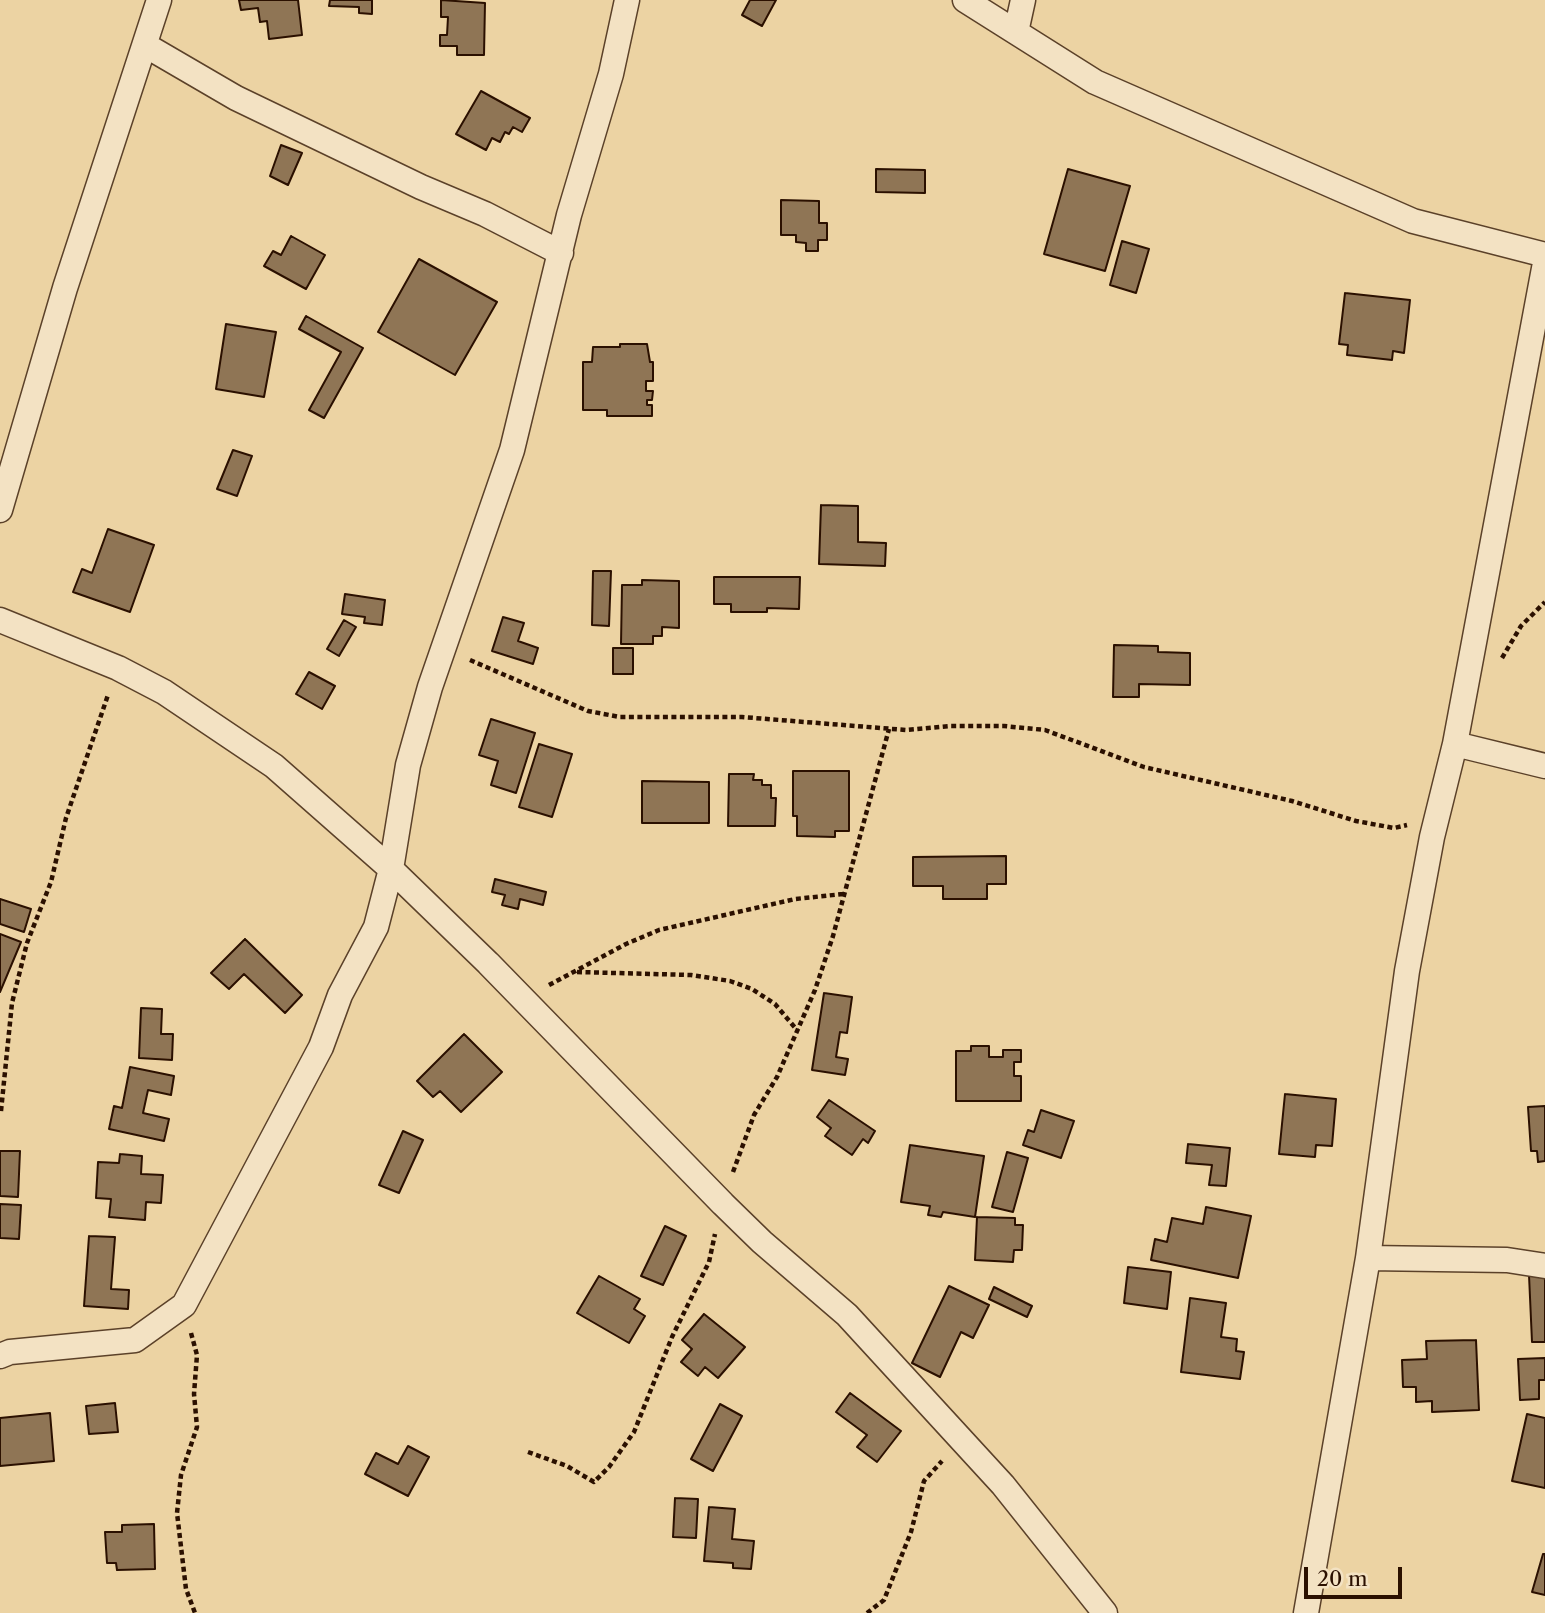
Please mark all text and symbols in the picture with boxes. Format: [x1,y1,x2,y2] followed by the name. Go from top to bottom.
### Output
[1307,1554,1405,1598] scale bar
[1317,1566,1368,1591] text: 20 m

